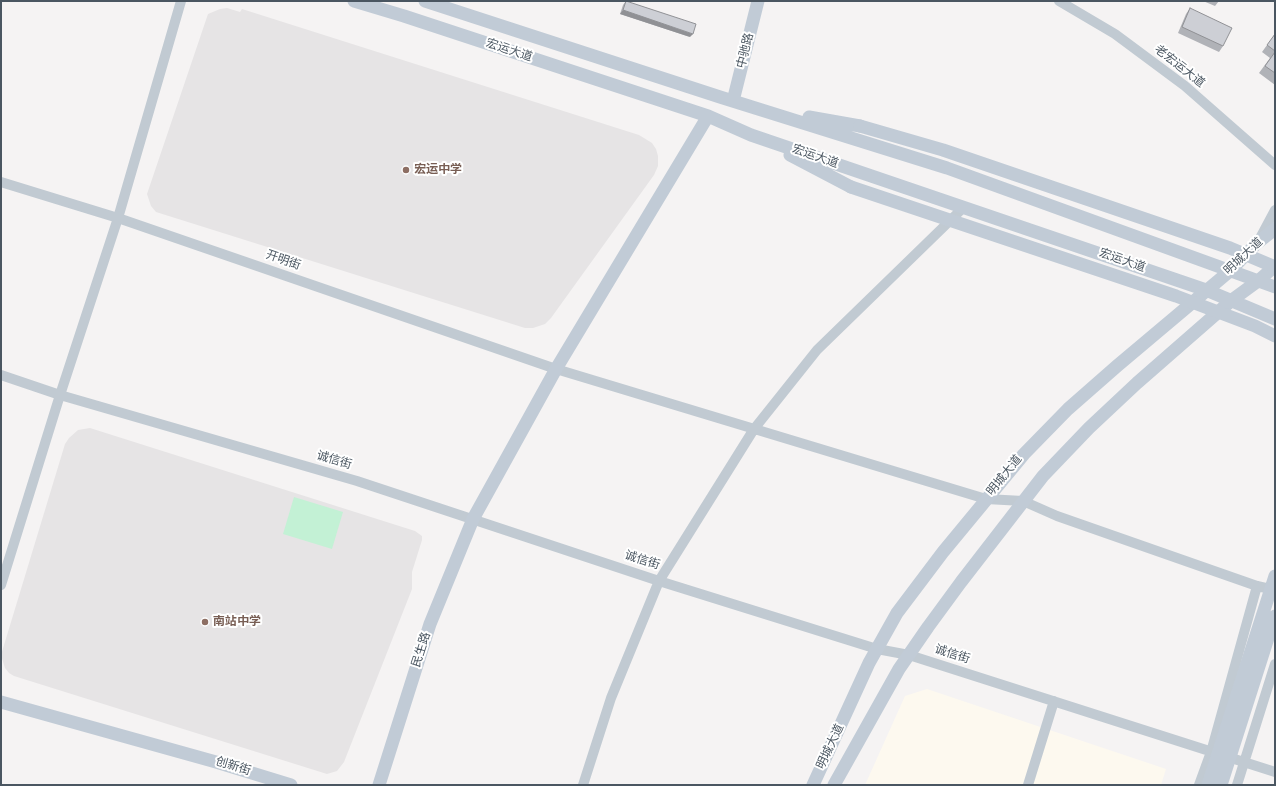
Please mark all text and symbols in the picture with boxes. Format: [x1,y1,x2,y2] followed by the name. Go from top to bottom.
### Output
[735,32,757,70] street label: 中驰路
[484,37,534,65] street label: 宏运大道
[1151,43,1207,91] street label: 老宏运大道
[790,142,840,172] street label: 宏运大道
[414,163,462,177] place label: 宏运中学
[401,165,411,175] marker: 宏运中学
[1222,235,1266,279] street label: 明城大道
[1097,246,1147,276] street label: 宏运大道
[264,248,302,274] street label: 开明街
[315,449,353,473] street label: 诚信街
[984,453,1026,499] street label: 明城大道
[623,549,661,573] street label: 诚信街
[213,615,261,629] place label: 南站中学
[200,617,210,627] marker: 南站中学
[410,631,434,669] street label: 民生路
[933,643,971,667] street label: 诚信街
[814,722,848,772] street label: 明城大道
[214,755,252,779] street label: 创新街

